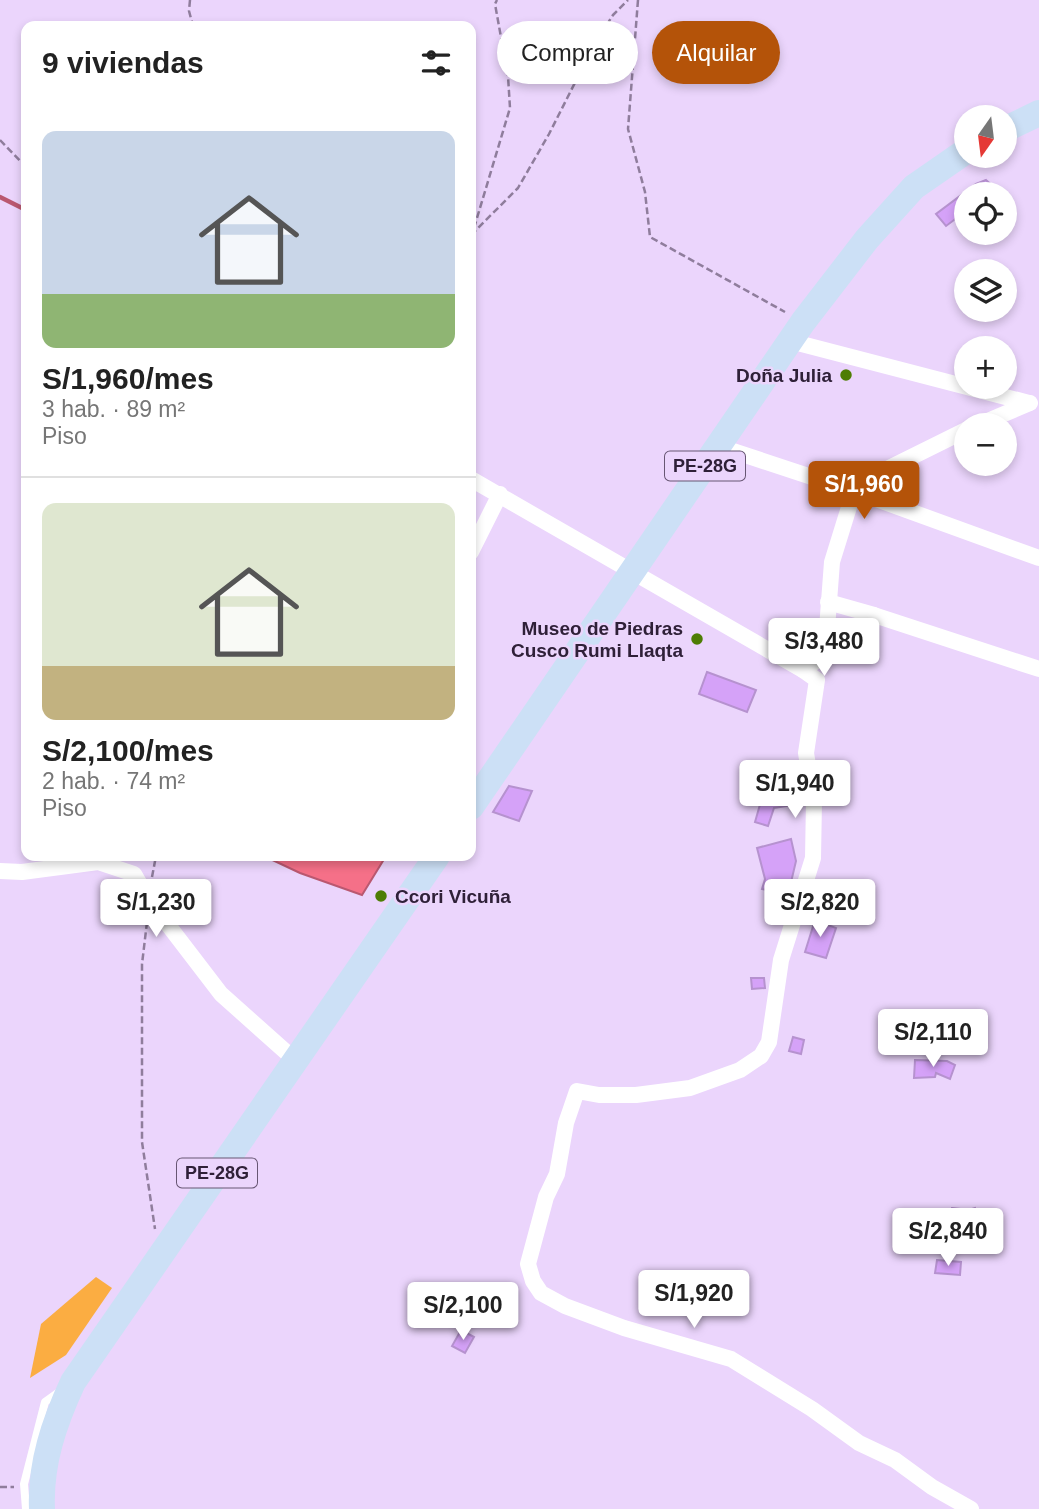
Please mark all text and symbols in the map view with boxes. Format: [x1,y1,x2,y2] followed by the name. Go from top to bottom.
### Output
[497,21,638,84] chip: Comprar
[652,21,780,84] chip: Alquilar
[417,44,455,82] icon: filters
[42,46,204,79] text: 9 viviendas
[954,105,1017,168] north arrow
[954,105,1017,476] map controls
[186,177,312,303] icon: home
[954,182,1017,245] button: locate
[954,259,1017,322] button: layers
[954,336,1017,399] button: +
[42,362,214,395] text: S/1,960/mes
[736,365,832,386] place label: Doña Julia
[838,367,854,383] marker: Doña Julia
[42,396,185,422] text: 3 hab. · 89 m²
[954,413,1017,476] button: −
[42,423,87,449] text: Piso
[665,452,745,480] road number: PE-28G
[799,462,929,521] pin: S/1,960
[824,471,904,497] text: S/1,960
[186,549,312,675] icon: home
[511,618,683,661] place label: Museo de Piedras Cusco Rumi Llaqta
[759,618,889,678] pin: S/3,480
[784,628,864,654] text: S/3,480
[689,631,705,647] marker: Museo de Piedras Cusco Rumi Llaqta
[42,734,214,767] text: S/2,100/mes
[730,760,860,820] pin: S/1,940
[42,768,185,794] text: 2 hab. · 74 m²
[755,770,835,796] text: S/1,940
[42,795,87,821] text: Piso
[91,880,221,939] pin: S/1,230
[755,880,885,939] pin: S/2,820
[395,886,511,907] place label: Ccori Vicuña
[373,888,389,904] marker: Ccori Vicuña
[116,889,196,915] text: S/1,230
[780,889,860,915] text: S/2,820
[868,1010,998,1069] pin: S/2,110
[894,1019,972,1045] text: S/2,110
[177,1158,257,1188] road number: PE-28G
[883,1208,1013,1268] pin: S/2,840
[908,1218,988,1244] text: S/2,840
[629,1270,759,1330] pin: S/1,920
[654,1280,734,1306] text: S/1,920
[398,1282,528,1342] pin: S/2,100
[423,1292,503,1318] text: S/2,100

